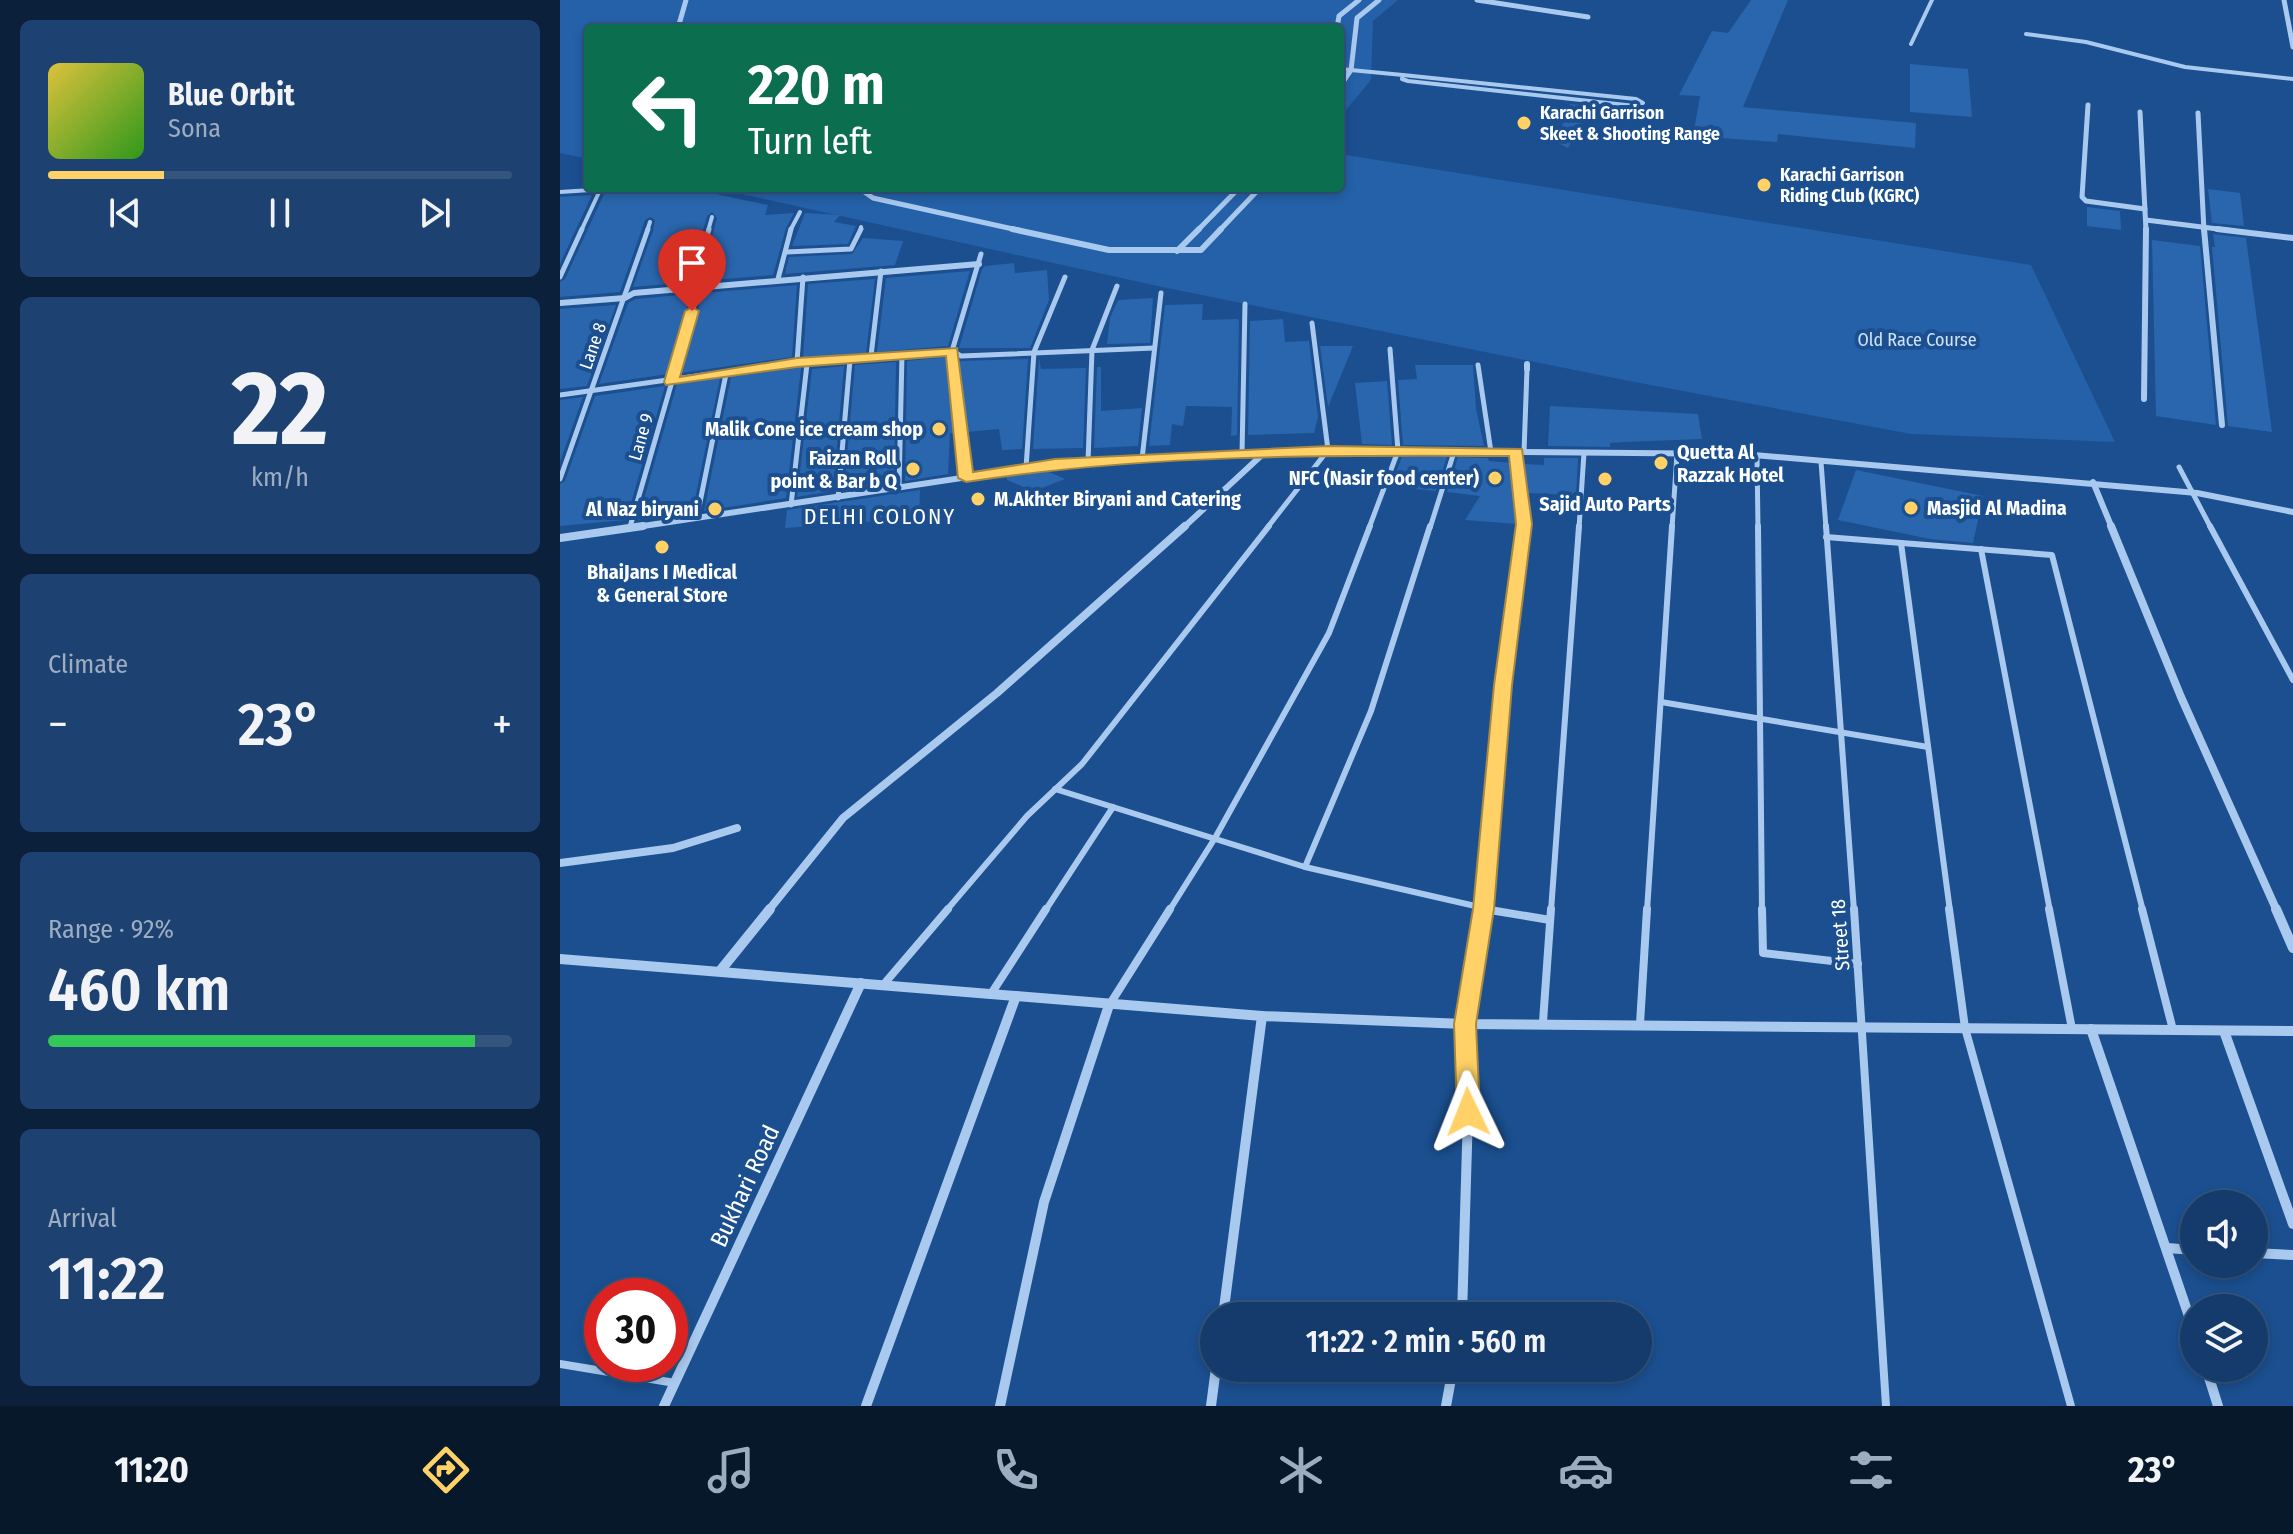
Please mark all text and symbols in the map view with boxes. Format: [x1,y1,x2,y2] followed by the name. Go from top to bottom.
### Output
[748,52,885,119] text: 220 m
[616,56,720,160] icon: left
[168,77,294,113] text: Blue Orbit
[1540,102,1720,145] place label: Karachi Garrison Skeet & Shooting Range
[168,113,221,144] text: Sona
[1515,114,1533,132] marker: Karachi Garrison Skeet & Shooting Range
[748,120,872,164] text: Turn left
[1780,164,1920,207] place label: Karachi Garrison Riding Club (KGRC)
[1755,176,1773,194] marker: Karachi Garrison Riding Club (KGRC)
[103,191,147,235] icon: previous
[258,191,302,235] icon: pause
[413,191,457,235] icon: next
[658,229,726,311] pin
[670,241,714,285] icon: arrive
[575,320,611,372] street label: Lane 8
[1857,329,1977,351] park label: Old Race Course
[232,347,328,472] text: 22
[624,411,658,463] street label: Lane 9
[705,417,923,441] place label: Malik Cone ice cream shop
[930,420,948,438] marker: Malik Cone ice cream shop
[1677,440,1784,487] place label: Quetta Al Razzak Hotel
[770,446,898,493] place label: Faizan Roll point & Bar b Q
[1652,454,1670,472] marker: Quetta Al Razzak Hotel
[904,460,922,478] marker: Faizan Roll point & Bar b Q
[251,462,309,493] text: km/h
[1289,466,1479,490] place label: NFC (Nasir food center)
[1486,469,1504,487] marker: NFC (Nasir food center)
[1596,470,1614,488] marker: Sajid Auto Parts
[994,487,1241,511] place label: M.Akhter Biryani and Catering
[969,490,987,508] marker: M.Akhter Biryani and Catering
[1539,492,1671,516] place label: Sajid Auto Parts
[1927,496,2067,520] place label: Masjid Al Madina
[585,497,699,521] place label: Al Naz biryani
[1902,499,1920,517] marker: Masjid Al Madina
[706,500,724,518] marker: Al Naz biryani
[804,503,956,530] district label: DELHI COLONY
[653,538,671,556] marker: BhaiJans I Medical & General Store
[587,560,737,607] place label: BhaiJans I Medical & General Store
[48,649,128,680] text: Climate
[238,689,322,761] text: 23°
[48,698,68,751] text: −
[492,698,512,751] text: +
[1826,898,1854,972] street label: Street 18
[48,914,174,945] text: Range · 92%
[48,954,230,1026] text: 460 km
[1426,1070,1510,1154] position arrow
[705,1121,785,1251] street label: Bukhari Road
[2180,1190,2268,1382] map controls
[2180,1190,2268,1278] button: sound
[48,1203,117,1234] text: Arrival
[48,1243,166,1315] text: 11:22
[584,1278,688,1382] speed limit sign: 30
[2180,1294,2268,1382] button: layers
[1306,1324,1546,1360] text: 11:22 · 2 min · 560 m
[418,1442,474,1498] icon: directions
[703,1442,759,1498] icon: music
[988,1442,1044,1498] icon: phone
[1273,1442,1329,1498] icon: climate
[1558,1442,1614,1498] icon: car
[1843,1442,1899,1498] icon: filters
[115,1448,189,1492] text: 11:20
[2128,1448,2178,1492] text: 23°

